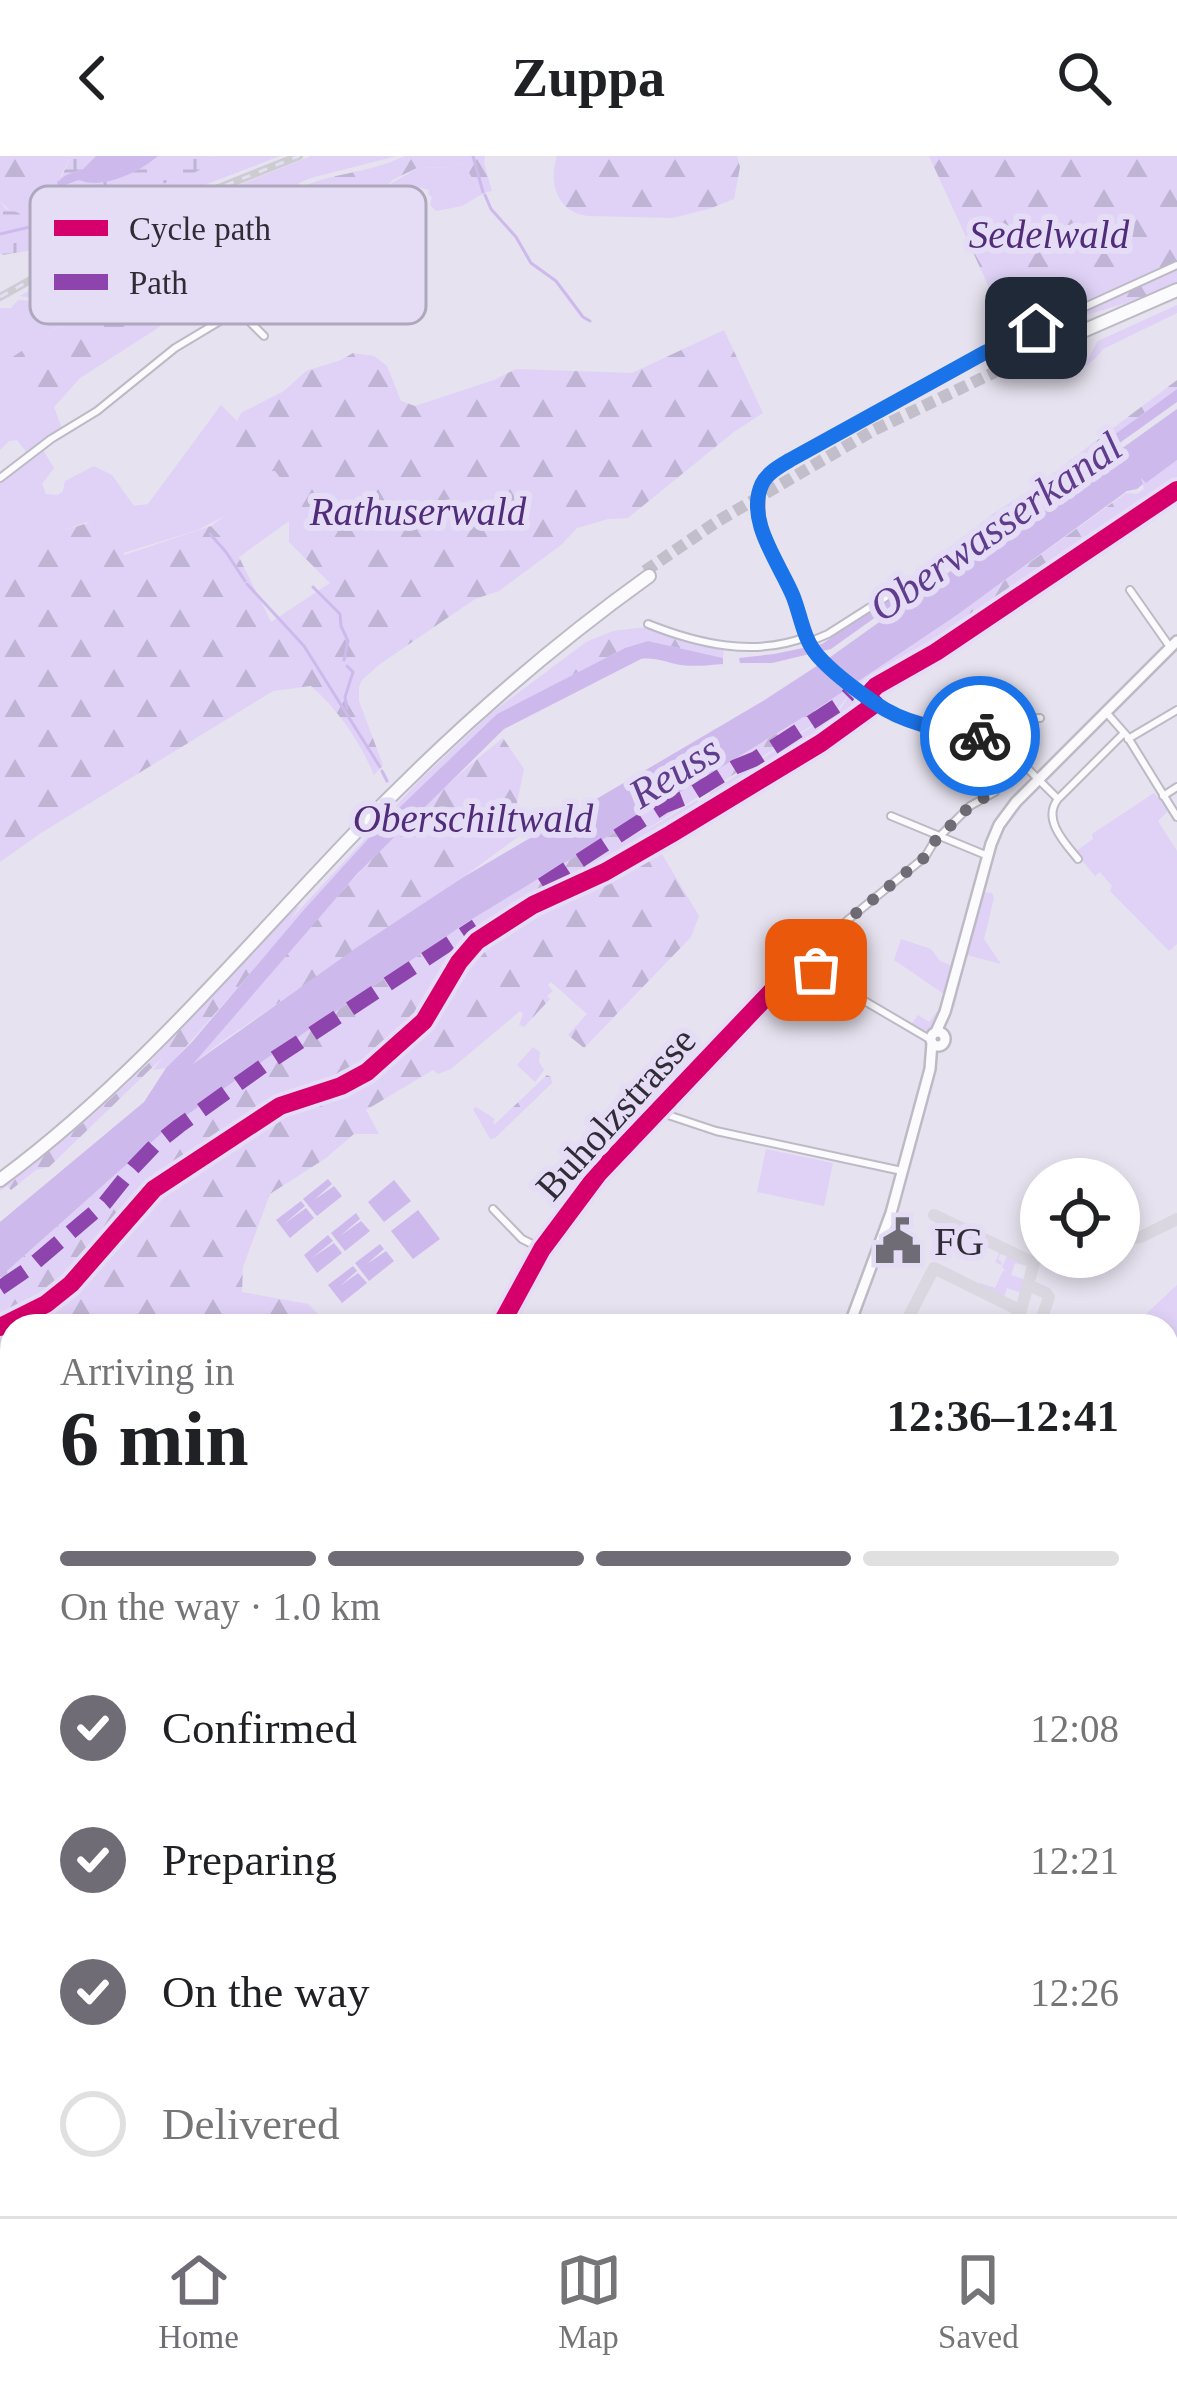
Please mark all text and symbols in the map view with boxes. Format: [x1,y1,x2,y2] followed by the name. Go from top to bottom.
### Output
[60,45,126,111] icon: back
[1051,45,1117,111] icon: search
[512,48,665,108] text: Zuppa
[30,186,426,324] legend
[129,211,272,247] text: Cycle path
[969,213,1130,256] park label: Sedelwald
[129,265,188,301] text: Path
[985,277,1087,379] pin
[1003,295,1069,361] icon: home
[861,423,1130,631] water label: Oberwasserkanal
[309,490,527,533] park label: Rathuserwald
[920,676,1040,796] courier
[947,703,1013,769] icon: bike
[620,726,728,818] water label: Reuss
[353,797,594,840] park label: Oberschiltwald
[765,919,867,1021] pin
[783,937,849,1003] icon: bag
[527,1018,704,1208] street label: Buholzstrasse
[1020,1158,1140,1278] map controls
[1020,1158,1140,1278] button: locate
[873,1216,923,1266] public building icon: FG
[934,1220,984,1263] place label: FG
[60,1350,234,1393] text: Arriving in
[887,1391,1119,1441] text: 12:36–12:41
[60,1395,249,1482] text: 6 min
[60,1585,381,1628] text: On the way · 1.0 km
[60,1695,126,1761] icon: check
[162,1703,357,1753] text: Confirmed
[1030,1707,1119,1750] text: 12:08
[60,1827,126,1893] icon: check
[162,1835,337,1885] text: Preparing
[1030,1839,1119,1882] text: 12:21
[60,1959,126,2025] icon: check
[162,1967,369,2017] text: On the way
[1030,1971,1119,2014] text: 12:26
[162,2099,339,2149] text: Delivered
[158,2247,239,2356] tab: Home
[556,2247,622,2356] tab: Map
[938,2247,1019,2356] tab: Saved

